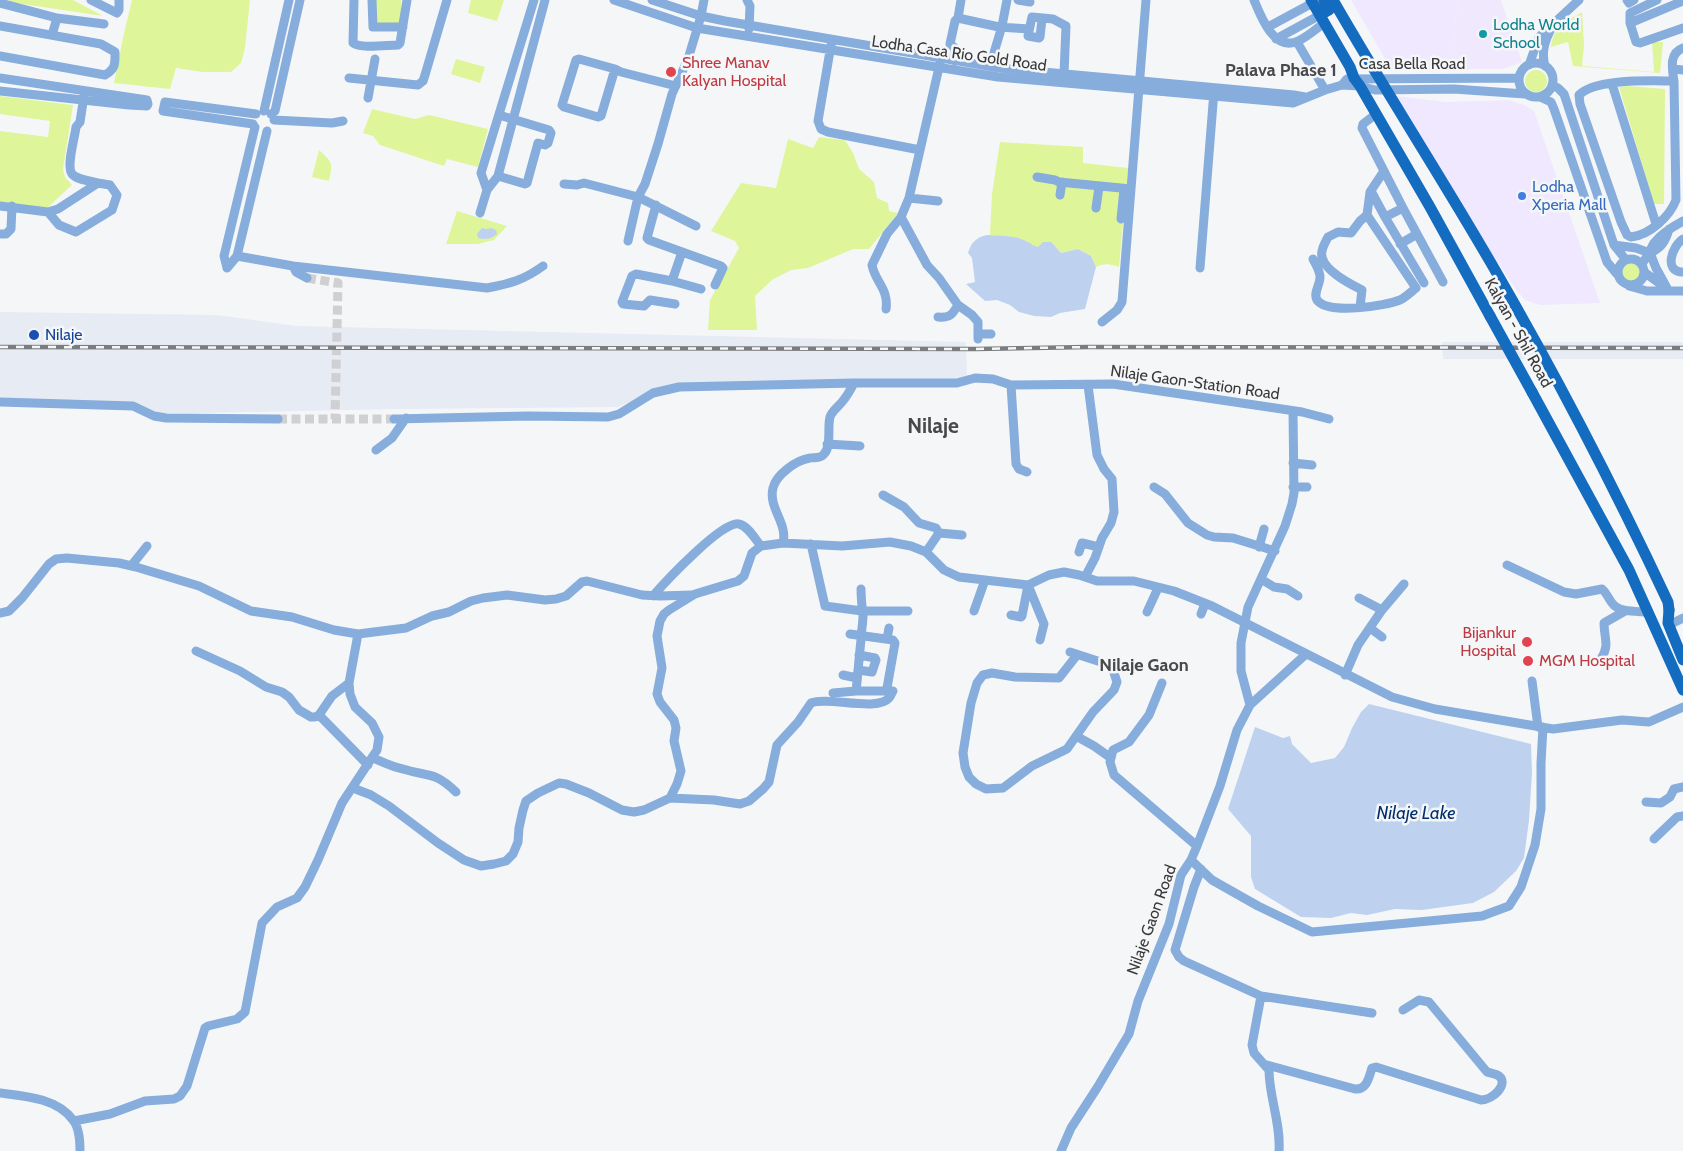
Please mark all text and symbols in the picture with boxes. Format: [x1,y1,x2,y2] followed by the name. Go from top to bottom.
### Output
[1493,15,1579,53] place label: Lodha World School
[1477,28,1489,40] marker: Lodha World School
[870,32,1048,76] street label: Lodha Casa Rio Gold Road
[682,53,786,91] place label: Shree Manav Kalyan Hospital
[1359,54,1465,74] street label: Casa Bella Road
[1225,60,1337,82] district label: Palava Phase 1
[664,65,678,79] marker: Shree Manav Kalyan Hospital
[1532,177,1606,215] place label: Lodha Xperia Mall
[1516,190,1528,202] marker: Lodha Xperia Mall
[1480,275,1556,391] street label: Kalyan - Shil Road
[45,325,83,345] place label: Nilaje
[27,328,41,342] marker: Nilaje
[1109,362,1281,404] street label: Nilaje Gaon-Station Road
[907,414,959,440] district label: Nilaje
[1460,623,1516,661] place label: Bijankur Hospital
[1520,635,1534,649] marker: Bijankur Hospital
[1539,651,1635,671] place label: MGM Hospital
[1521,654,1535,668] marker: MGM Hospital
[1099,655,1189,677] district label: Nilaje Gaon
[1377,803,1455,825] water label: Nilaje Lake
[1123,862,1181,978] street label: Nilaje Gaon Road

